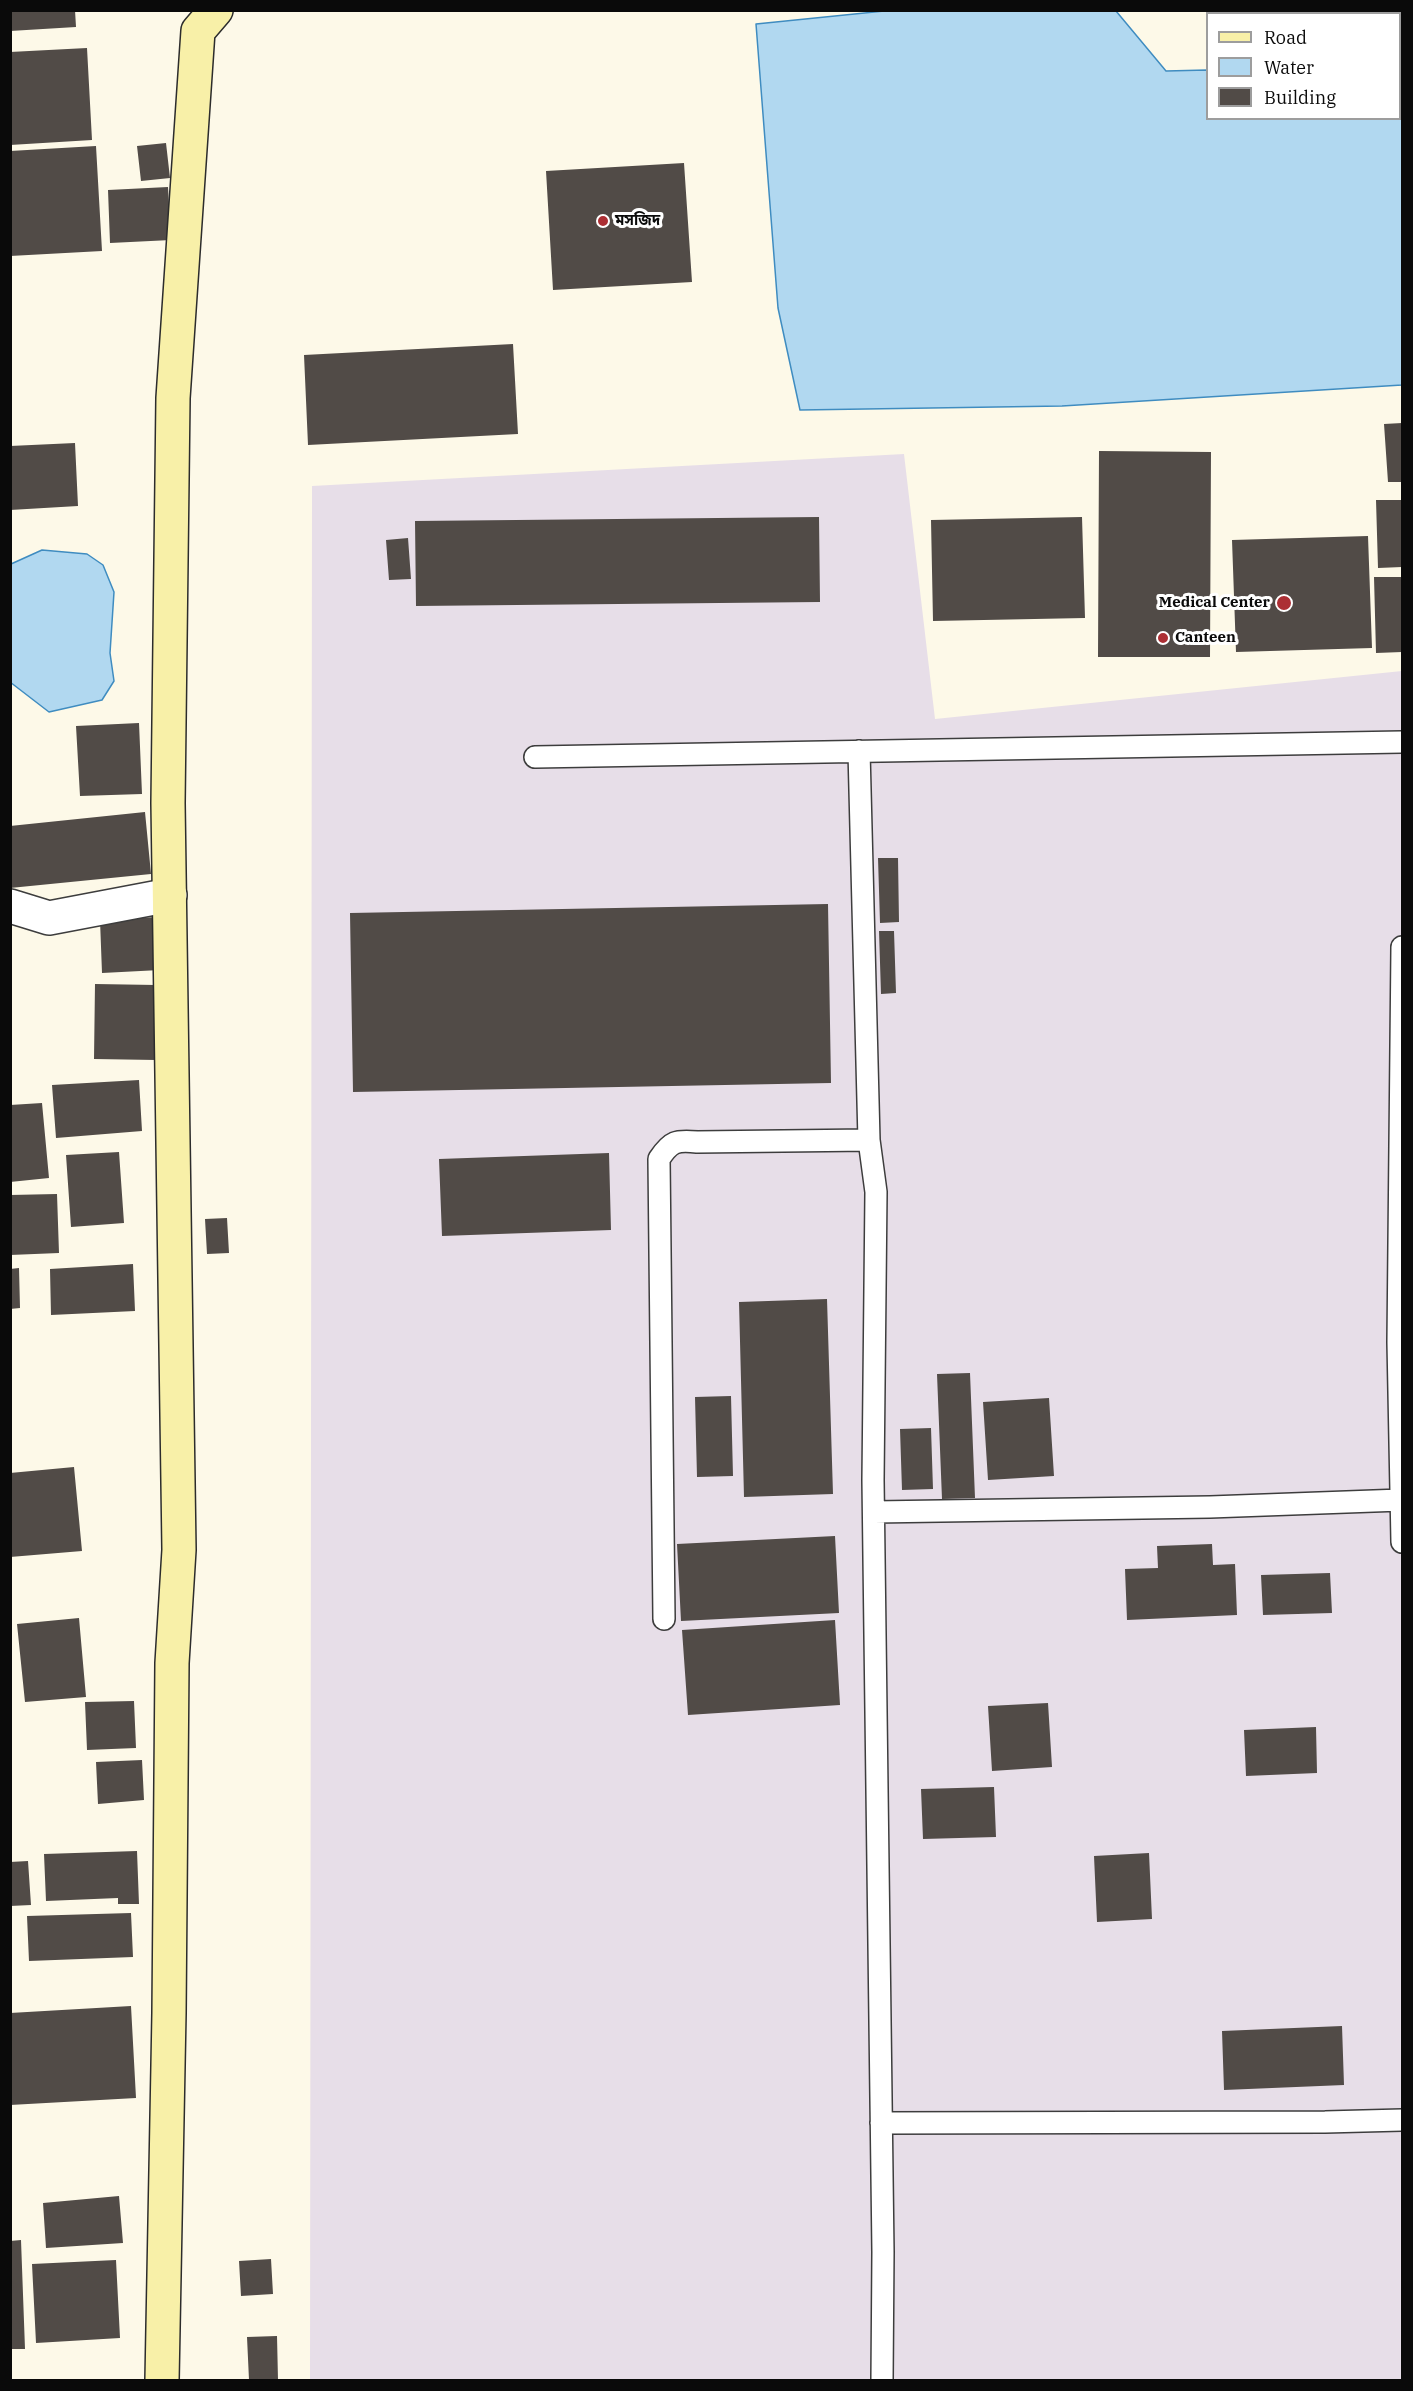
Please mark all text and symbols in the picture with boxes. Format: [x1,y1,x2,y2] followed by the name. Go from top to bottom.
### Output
[1206,12,1401,120] legend
[1264,26,1307,49] text: Road
[1264,56,1314,79] text: Water
[1264,86,1336,109] text: Building
[615,212,660,230] place label: মসজিদ
[596,214,610,228] marker: মসজিদ
[1159,594,1270,612] place label: Medical Center
[1275,594,1293,612] marker: Medical Center
[1175,629,1236,647] place label: Canteen
[1156,631,1170,645] marker: Canteen

